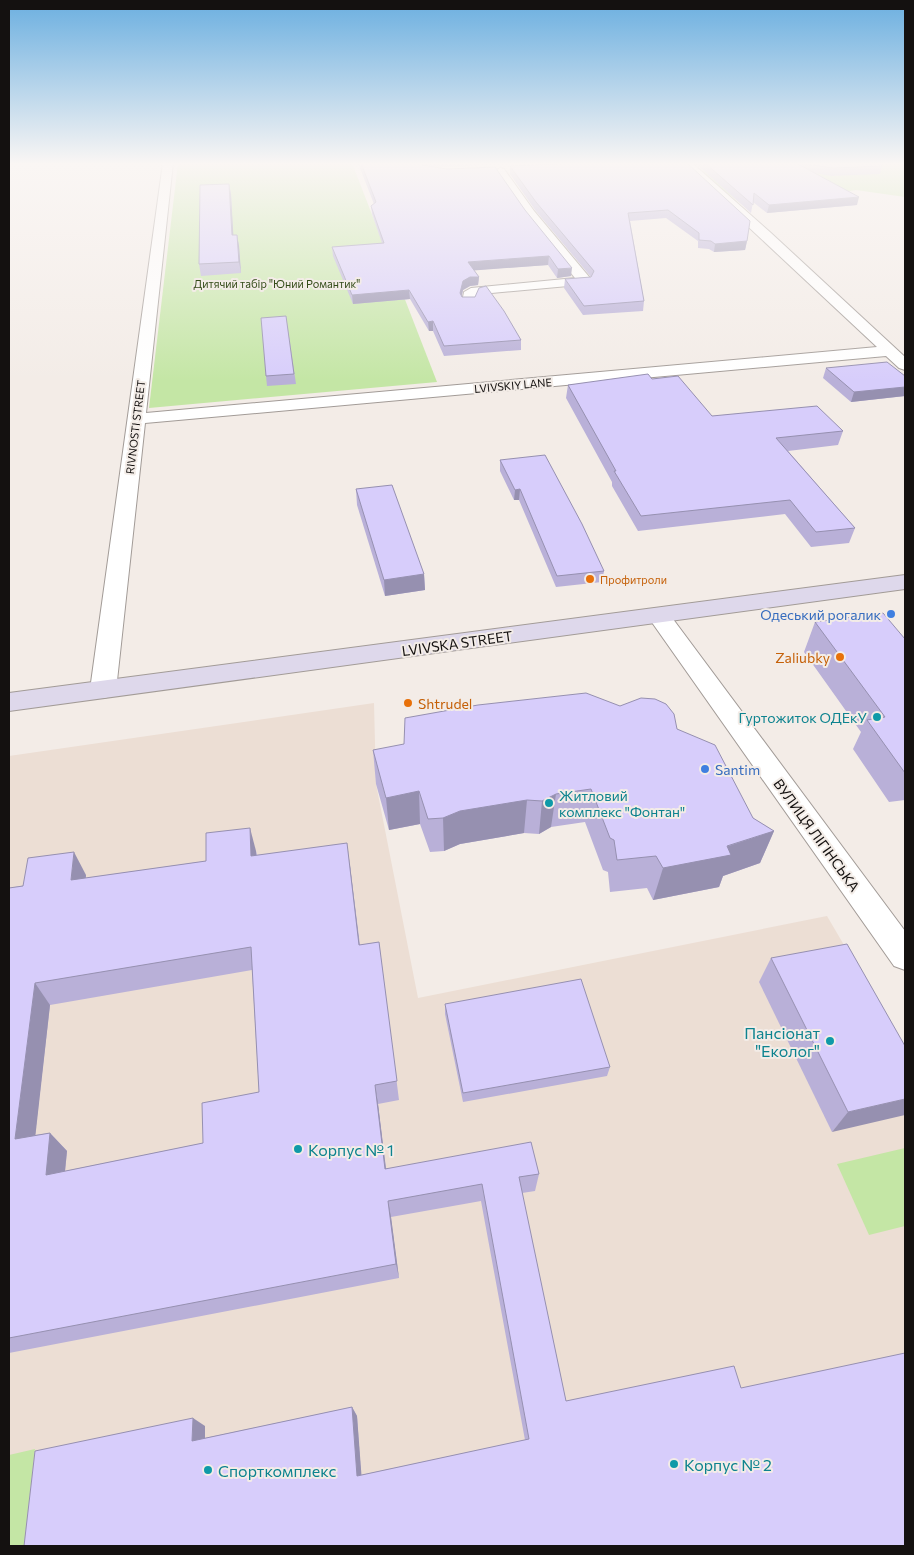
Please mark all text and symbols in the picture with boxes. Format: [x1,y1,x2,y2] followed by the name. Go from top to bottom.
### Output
[194,277,360,290] park label: Дитячий табір "Юний Романтик"
[473,375,553,395] street label: LVIVSKIY LANE
[123,379,147,475] street label: RIVNOSTI STREET
[584,573,596,585] marker: Профитроли
[600,573,667,586] place label: Профитроли
[760,606,882,623] place label: Одеський рогалик
[885,608,897,620] marker: Одеський рогалик
[401,627,513,659] street label: LVIVSKA STREET
[775,649,830,666] place label: Zaliubky
[834,651,846,663] marker: Zaliubky
[418,695,472,712] place label: Shtrudel
[402,697,414,709] marker: Shtrudel
[739,709,868,726] place label: Гуртожиток ОДЕкУ
[871,711,883,723] marker: Гуртожиток ОДЕкУ
[715,761,760,778] place label: Santim
[699,763,711,775] marker: Santim
[770,775,864,895] street label: ВУЛИЦЯ ЛІГІНСЬКА
[559,787,685,820] place label: Житловий комплекс "Фонтан"
[543,797,555,809] marker: Житловий комплекс "Фонтан"
[744,1023,820,1060] place label: Пансіонат "Еколог"
[824,1035,836,1047] marker: Пансіонат "Еколог"
[308,1140,394,1159] place label: Корпус № 1
[292,1143,304,1155] marker: Корпус № 1
[684,1455,772,1474] place label: Корпус № 2
[668,1458,680,1470] marker: Корпус № 2
[218,1461,336,1480] place label: Спорткомплекс
[202,1464,214,1476] marker: Спорткомплекс

